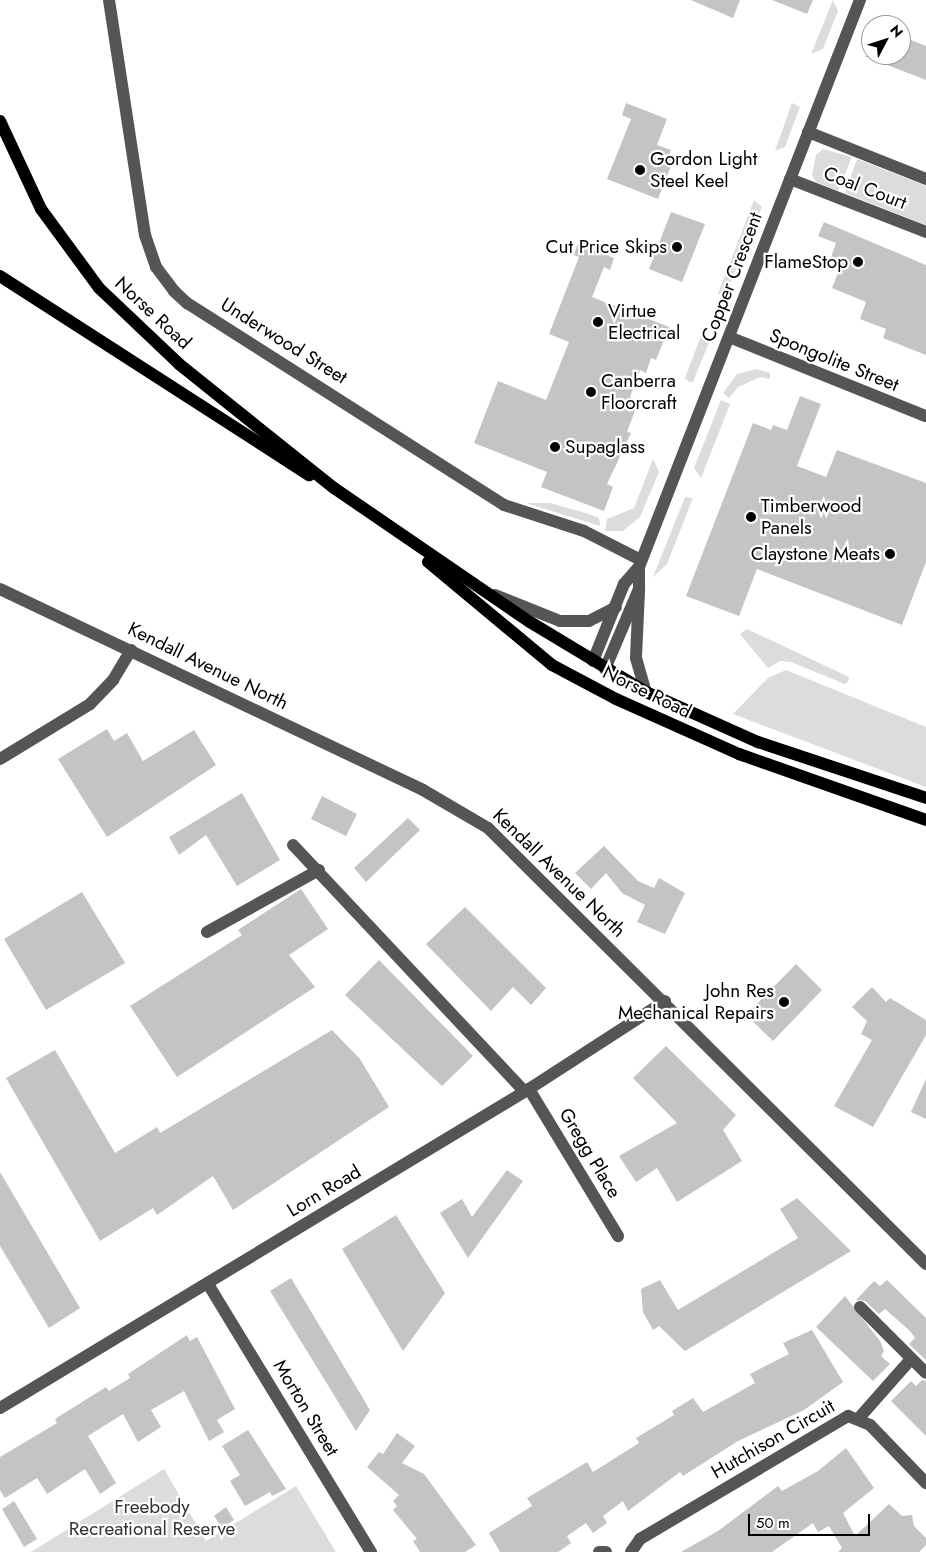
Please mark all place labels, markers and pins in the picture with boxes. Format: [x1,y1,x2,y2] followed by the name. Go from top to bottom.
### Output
[650,148,757,192] place label: Gordon Light Steel Keel
[634,164,646,176] marker: Gordon Light Steel Keel
[545,236,667,258] place label: Cut Price Skips
[671,241,683,253] marker: Cut Price Skips
[764,251,848,273] place label: FlameStop
[852,256,864,268] marker: FlameStop
[608,300,680,344] place label: Virtue Electrical
[592,316,604,328] marker: Virtue Electrical
[601,370,677,414] place label: Canberra Floorcraft
[585,386,597,398] marker: Canberra Floorcraft
[565,436,645,458] place label: Supaglass
[549,441,561,453] marker: Supaglass
[761,495,862,539] place label: Timberwood Panels
[745,511,757,523] marker: Timberwood Panels
[751,543,880,565] place label: Claystone Meats
[884,548,896,560] marker: Claystone Meats
[618,980,774,1024] place label: John Res Mechanical Repairs
[778,996,790,1008] marker: John Res Mechanical Repairs

